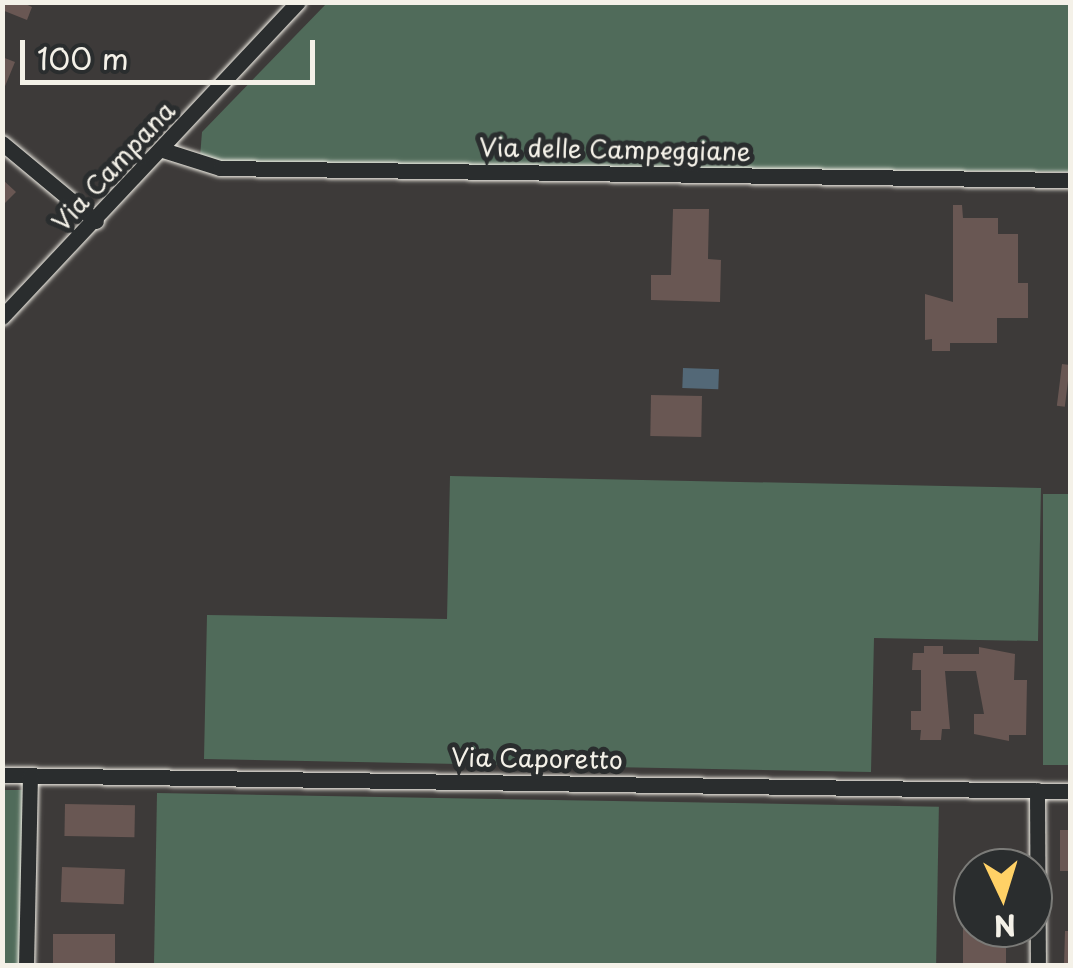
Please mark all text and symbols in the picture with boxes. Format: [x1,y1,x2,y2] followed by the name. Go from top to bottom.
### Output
[25,20,320,82] scale bar
[37,35,129,80] text: 100 m
[46,95,180,237] street label: Via Campana
[479,132,751,166] street label: Via delle Campeggiane
[451,742,623,774] street label: Via Caporetto
[953,848,1053,948] north arrow
[992,904,1018,949] text: N

